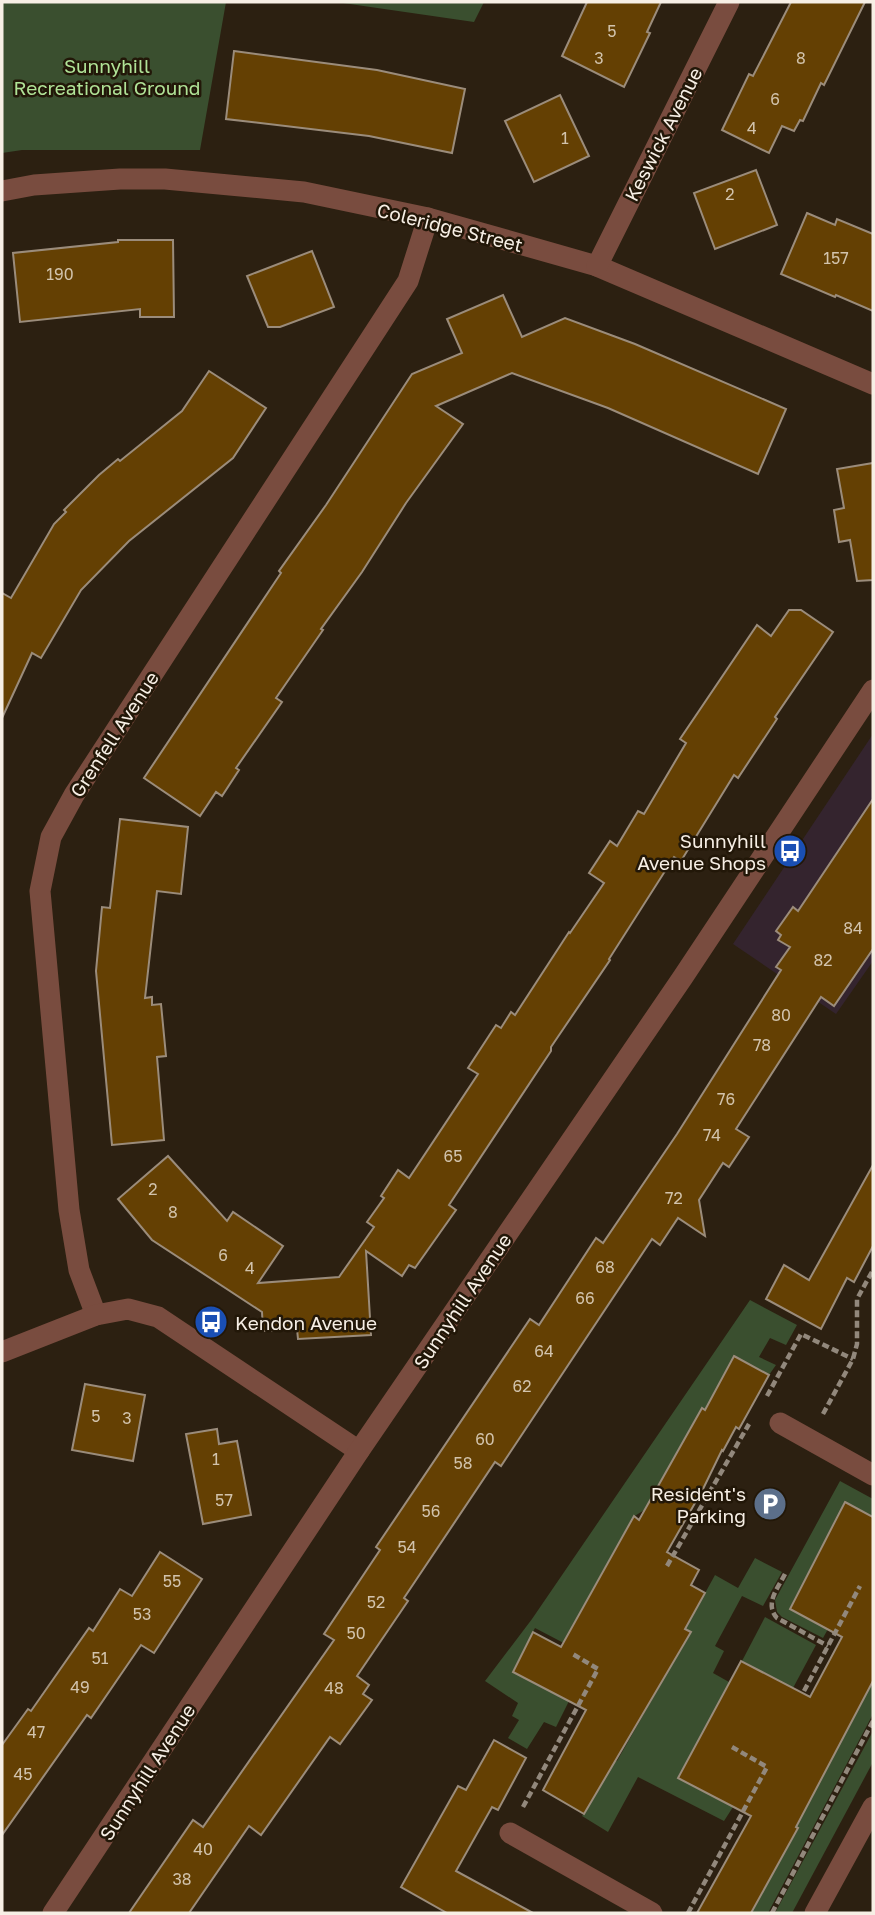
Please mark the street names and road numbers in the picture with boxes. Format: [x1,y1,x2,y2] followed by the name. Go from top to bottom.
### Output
[619,63,707,205] street label: Keswick Avenue
[375,198,525,256] street label: Coleridge Street
[65,667,163,801] street label: Grenfell Avenue
[408,1229,516,1373] street label: Sunnyhill Avenue
[94,1699,200,1845] street label: Sunnyhill Avenue

